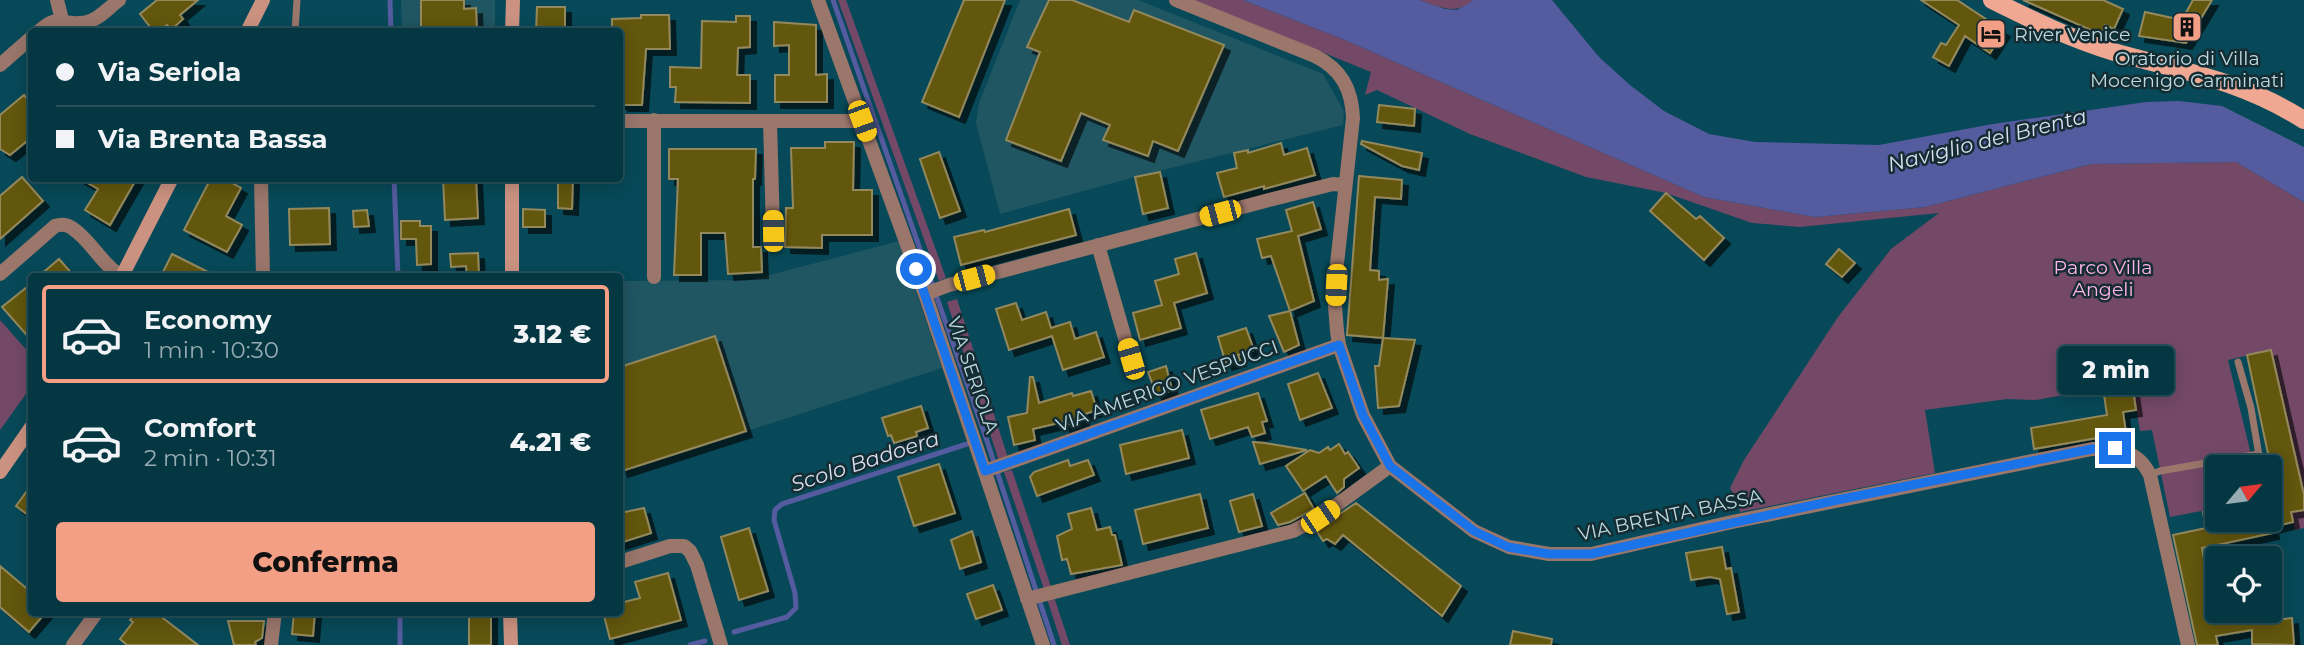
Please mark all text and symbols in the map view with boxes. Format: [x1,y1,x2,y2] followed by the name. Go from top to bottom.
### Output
[2170,10,2204,44] building icon: Oratorio di Villa Mocenigo Carminati
[1974,17,2008,51] hotel icon: River Venice
[2014,23,2131,46] place label: River Venice
[2090,47,2284,92] place label: Oratorio di Villa Mocenigo Carminati
[98,56,241,88] text: Via Seriola
[845,98,880,144] car
[1885,103,2089,177] water label: Naviglio del Brenta
[98,123,328,155] text: Via Brenta Bassa
[1197,197,1244,229] car
[763,210,784,252] car
[900,253,932,285] route start
[2054,256,2152,301] park label: Parco Villa Angeli
[951,262,998,294] car
[1325,263,1348,307] car
[60,303,123,366] icon: car
[144,304,271,336] text: Economy
[942,314,1004,437] street label: VIA SERIOLA
[513,318,591,350] text: 3.12 €
[1053,335,1281,437] street label: VIA AMERIGO VESPUCCI
[144,336,279,364] text: 1 min · 10:30
[1116,336,1147,382] car
[2057,346,2173,396] callout: 2 min
[2082,356,2150,384] text: 2 min
[60,411,123,474] icon: car
[144,412,256,444] text: Comfort
[788,425,942,497] water label: Scolo Badoera
[510,426,591,458] text: 4.21 €
[2099,432,2131,464] route end
[144,444,277,472] text: 2 min · 10:31
[2205,455,2282,532] north arrow
[2205,455,2282,623] map controls
[1576,484,1764,546] street label: VIA BRENTA BASSA
[1297,497,1344,537] car
[56,522,595,602] button: Conferma
[2205,546,2282,623] button: locate

